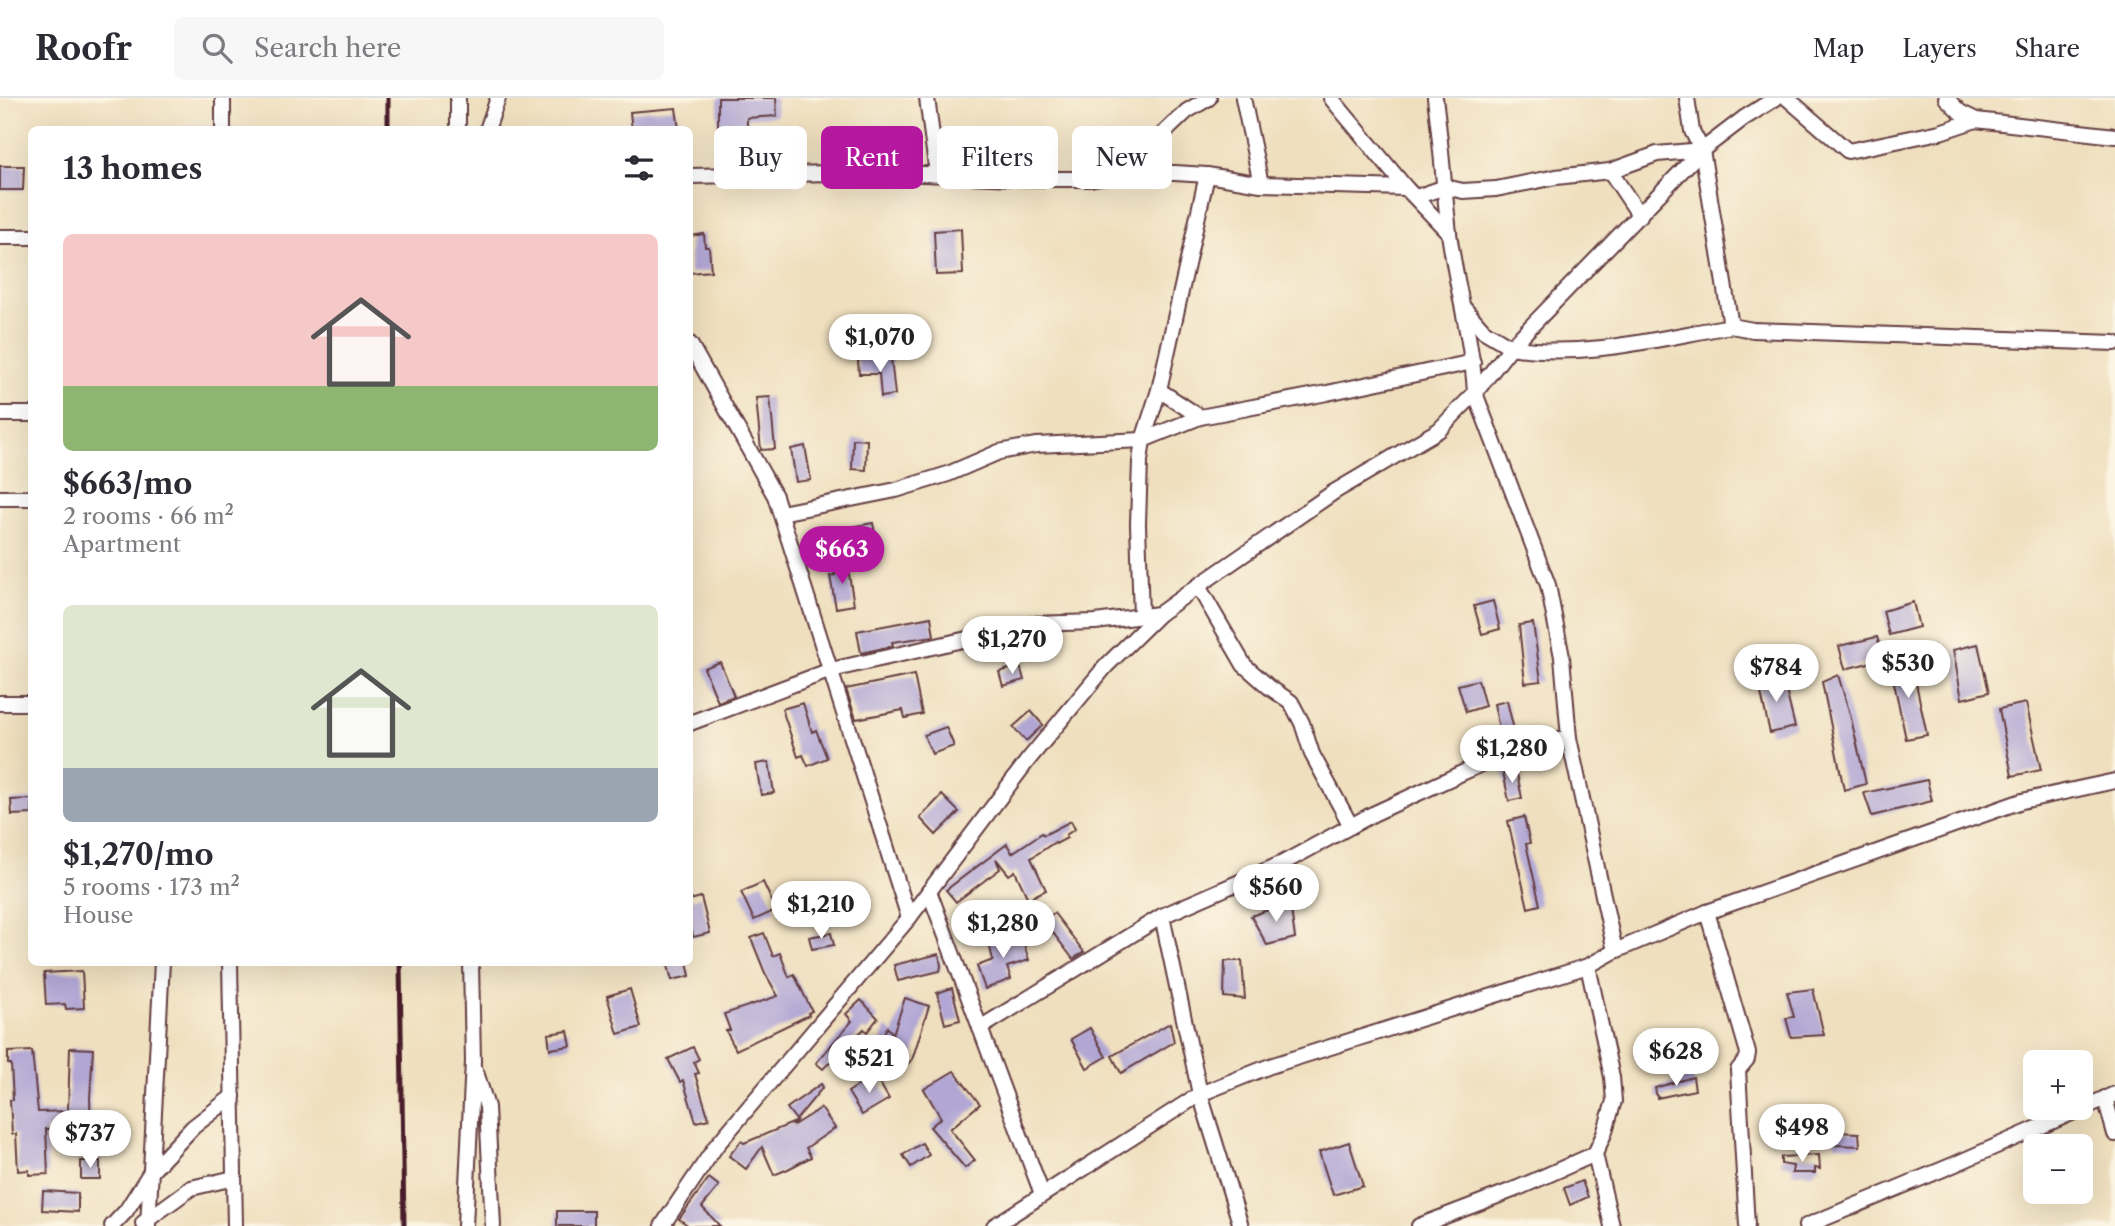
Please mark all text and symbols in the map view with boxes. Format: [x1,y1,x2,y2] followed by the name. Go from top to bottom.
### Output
[174,17,664,80] search box
[35,28,132,69] text: Roofr
[198,29,236,67] icon: search
[254,32,401,64] text: Search here
[1813,34,1864,63] text: Map
[1902,34,1977,63] text: Layers
[2015,34,2080,63] text: Share
[714,126,807,189] chip: Buy
[821,126,923,189] chip: Rent
[937,126,1058,189] chip: Filters
[1072,126,1172,189] chip: New
[620,149,658,187] icon: filters
[63,150,202,187] text: 13 homes
[298,279,424,405] icon: home
[823,314,937,374] pin: $1,070
[845,323,915,351] text: $1,070
[63,465,192,502] text: $663/mo
[63,502,234,530] text: 2 rooms · 66 m²
[801,526,883,586] pin: $663
[63,530,181,558] text: Apartment
[815,535,869,563] text: $663
[955,616,1069,676] pin: $1,270
[977,625,1047,653] text: $1,270
[1867,640,1949,700] pin: $530
[1735,644,1817,704] pin: $784
[1881,649,1935,677] text: $530
[298,650,424,776] icon: home
[1750,653,1802,681] text: $784
[1455,726,1569,785] pin: $1,280
[1476,734,1548,762] text: $1,280
[63,836,214,873] text: $1,270/mo
[1235,864,1317,924] pin: $560
[63,873,240,901] text: 5 rooms · 173 m²
[1249,873,1303,901] text: $560
[764,882,878,941] pin: $1,210
[787,890,855,918] text: $1,210
[946,900,1060,960] pin: $1,280
[63,901,133,929] text: House
[967,909,1039,937] text: $1,280
[1635,1028,1717,1088] pin: $628
[828,1035,910,1095] pin: $521
[1649,1037,1703,1065] text: $628
[844,1044,894,1072] text: $521
[2023,1050,2093,1204] map controls
[2023,1050,2093,1120] button: +
[1761,1104,1843,1164] pin: $498
[49,1110,131,1170] pin: $737
[1775,1113,1829,1141] text: $498
[65,1119,115,1147] text: $737
[2023,1134,2093,1204] button: −

